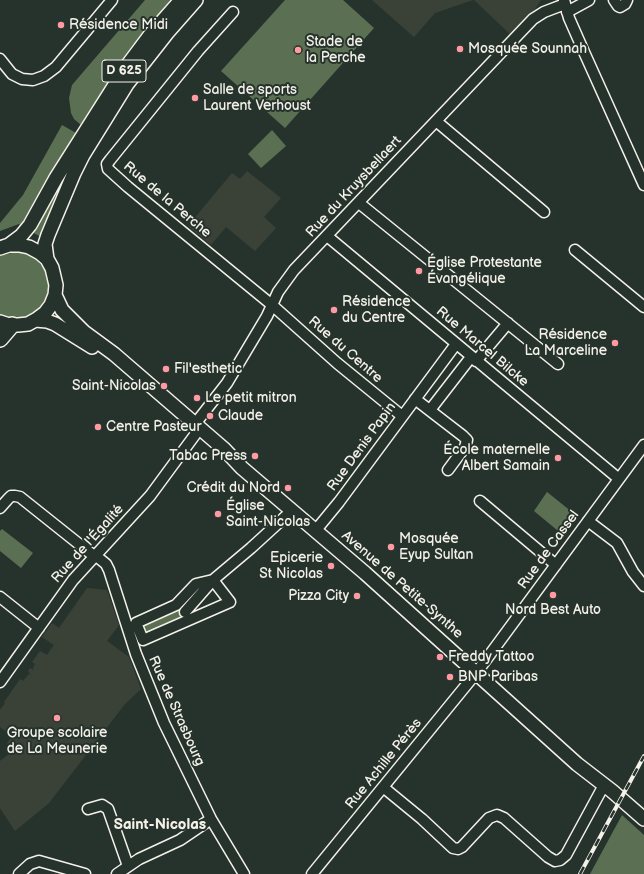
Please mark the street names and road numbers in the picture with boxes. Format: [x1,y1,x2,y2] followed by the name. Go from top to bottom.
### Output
[102,60,146,82] road number: D 625
[303,133,405,241] street label: Rue du Kruysbellaert
[120,158,214,242] street label: Rue de la Perche
[432,303,532,391] street label: Rue Marcel Bilcke
[304,313,386,387] street label: Rue du Centre
[324,399,400,495] street label: Rue Denis Papin
[48,501,128,587] street label: Rue de l'Égalité
[515,507,583,593] street label: Rue de Cassel
[338,528,466,642] street label: Avenue de Petite-Synthe
[144,653,208,769] street label: Rue de Strasbourg
[342,715,426,813] street label: Rue Achille Pérès

